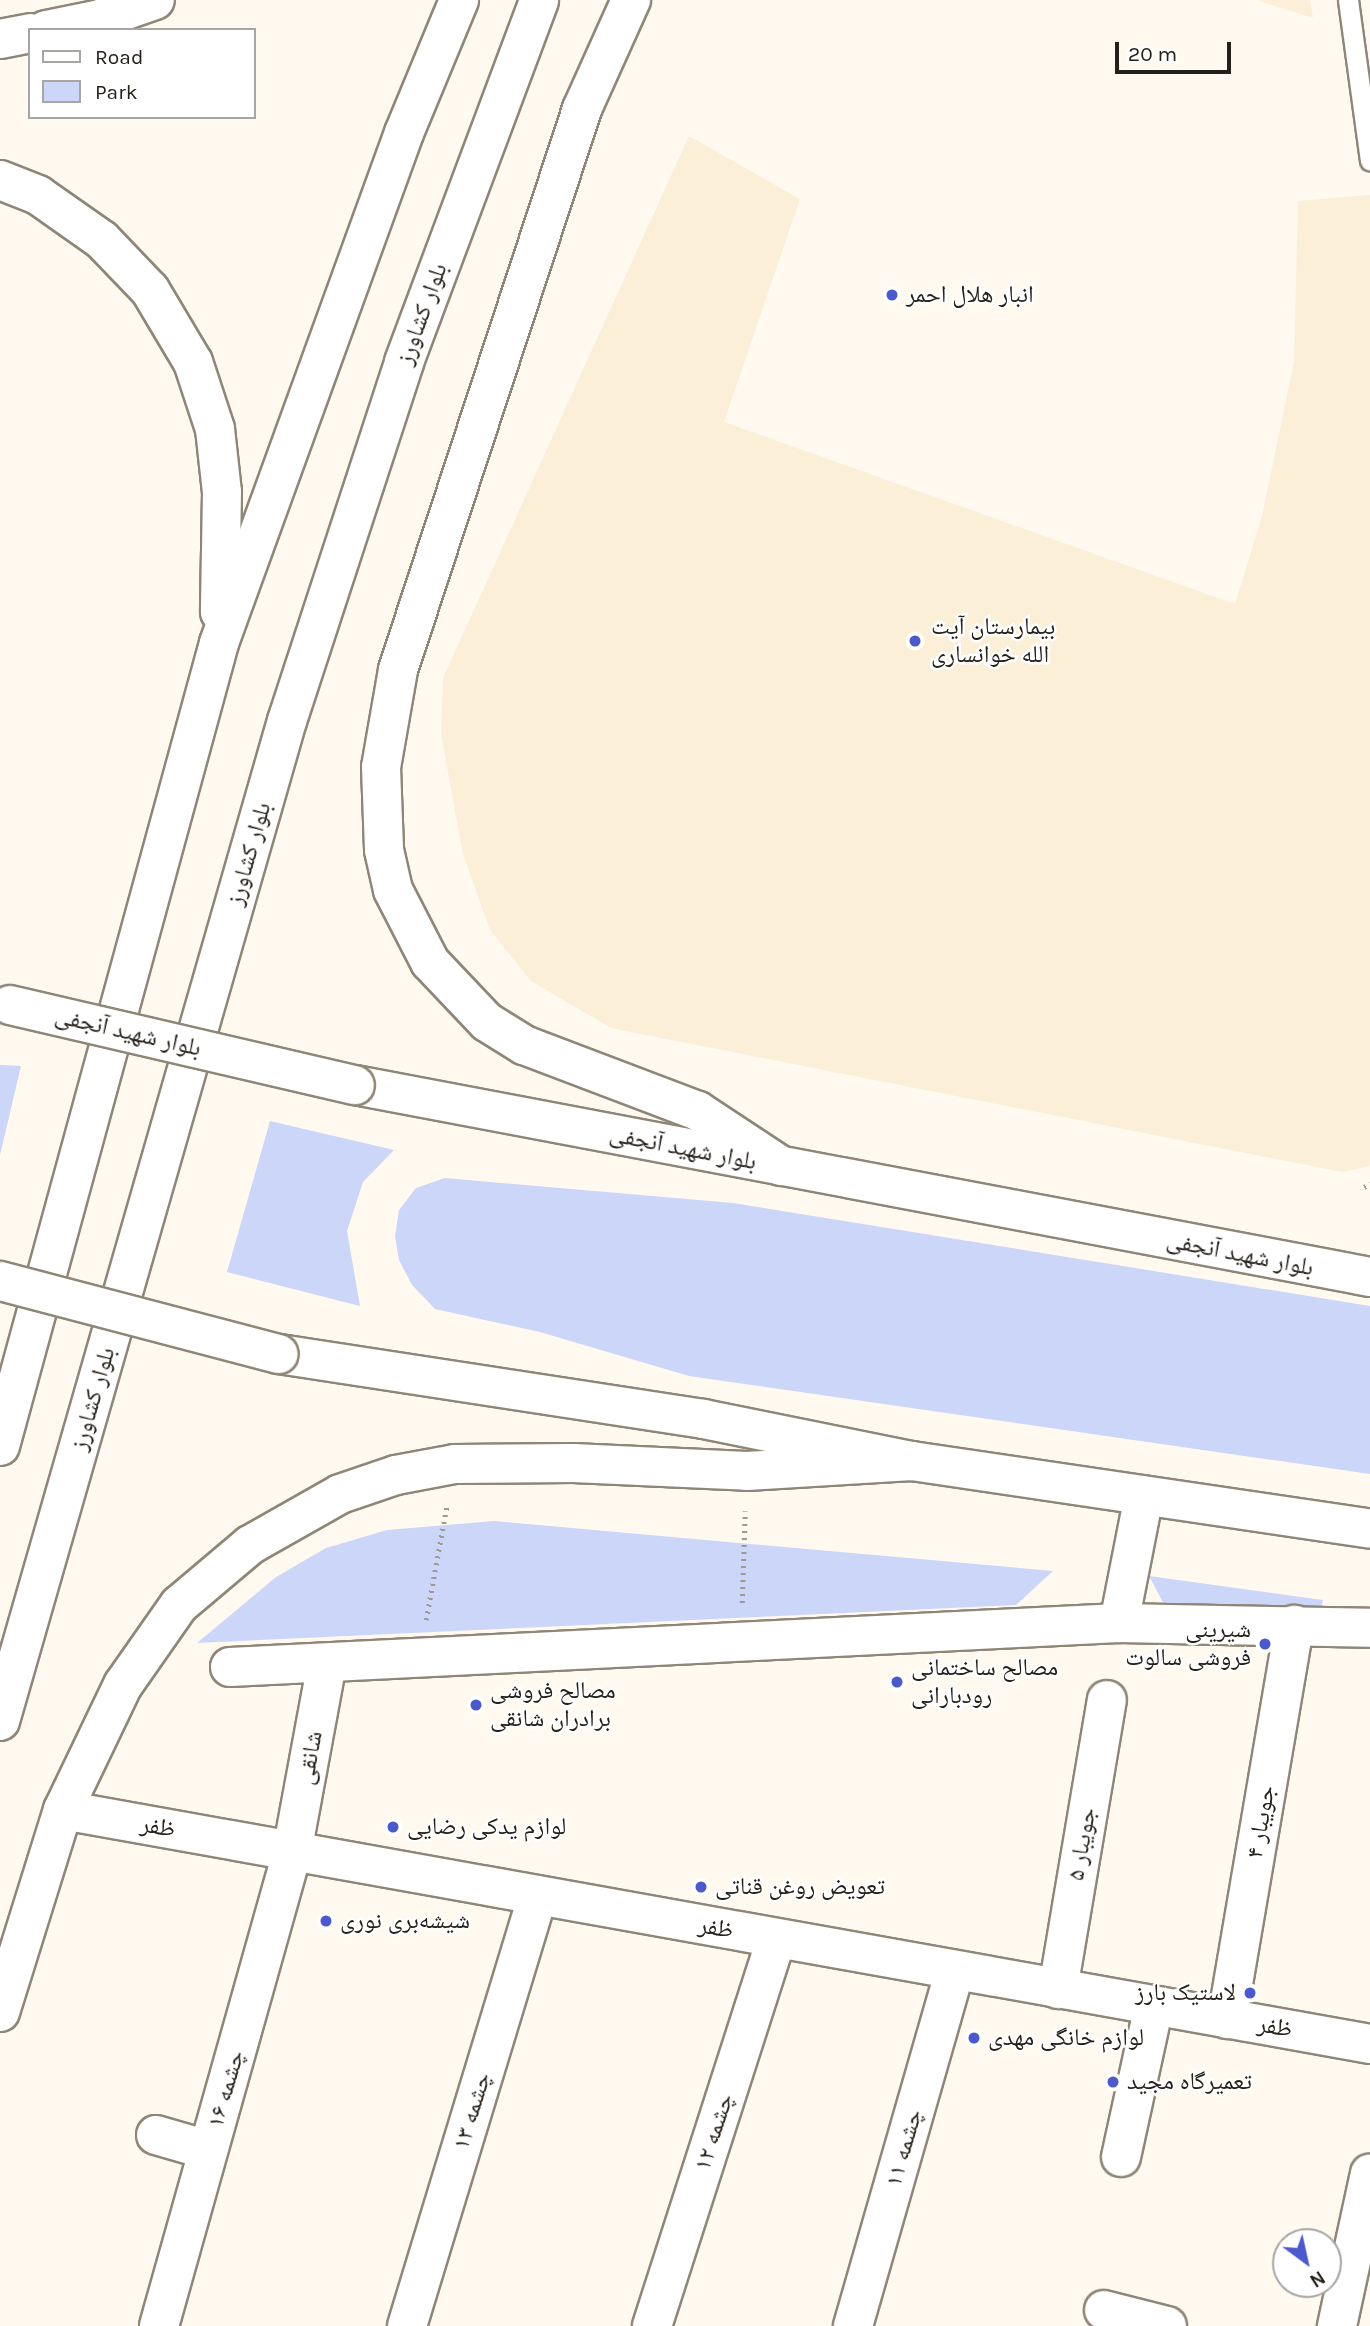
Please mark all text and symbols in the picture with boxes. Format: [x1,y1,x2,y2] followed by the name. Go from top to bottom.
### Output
[28,28,256,119] legend
[1118,28,1234,72] scale bar
[1128,42,1177,66] text: 20 m
[95,45,143,69] text: Road
[95,80,138,104] text: Park
[390,259,454,369] street label: بلوار کشاورز
[906,281,1034,309] place label: انبار هلال احمر
[884,287,900,303] marker: انبار هلال احمر
[931,613,1055,669] place label: بیمارستان آیت الله خوانساری
[905,631,925,651] marker: بیمارستان آیت الله خوانساری
[221,799,277,909] street label: بلوار کشاورز
[52,1001,204,1063] street label: بلوار شهید آنجفی
[607,1120,759,1176] street label: بلوار شهید آنجفی
[1164,1226,1316,1282] street label: بلوار شهید آنجفی
[65,1344,121,1454] street label: بلوار کشاورز
[1125,1616,1251,1672] place label: شیرینی فروشی سالوت
[1257,1636,1273,1652] marker: شیرینی فروشی سالوت
[911,1654,1058,1710] place label: مصالح ساختمانی رودبارانی
[889,1674,905,1690] marker: مصالح ساختمانی رودبارانی
[490,1677,616,1733] place label: مصالح فروشی برادران شانقی
[468,1697,484,1713] marker: مصالح فروشی برادران شانقی
[291,1729,329,1787] street label: شانقی
[1240,1783,1282,1861] street label: جویبار ۴
[1061,1805,1103,1883] street label: جویبار ۵
[138,1810,178,1844] street label: ظفر
[407,1813,566,1841] place label: لوازم یدکی رضایی
[385,1819,401,1835] marker: لوازم یدکی رضایی
[715,1873,885,1901] place label: تعویض روغن قناتی
[693,1879,709,1895] marker: تعویض روغن قناتی
[340,1907,470,1935] place label: شیشه‌بری نوری
[696,1911,736,1945] street label: ظفر
[318,1913,334,1929] marker: شیشه‌بری نوری
[1135,1979,1236,2007] place label: لاستیک بارز
[1242,1985,1258,2001] marker: لاستیک بارز
[1255,2010,1295,2044] street label: ظفر
[988,2024,1144,2052] place label: لوازم خانگی مهدی
[966,2030,982,2046] marker: لوازم خانگی مهدی
[201,2047,251,2131] street label: چشمه ۱۶
[1127,2068,1252,2096] place label: تعمیرگاه مجید
[447,2069,497,2153] street label: چشمه ۱۳
[1105,2074,1121,2090] marker: تعمیرگاه مجید
[688,2090,740,2174] street label: چشمه ۱۲
[879,2106,929,2190] street label: چشمه ۱۱
[1272,2228,1342,2298] north arrow
[1306,2266,1329,2292] text: N

